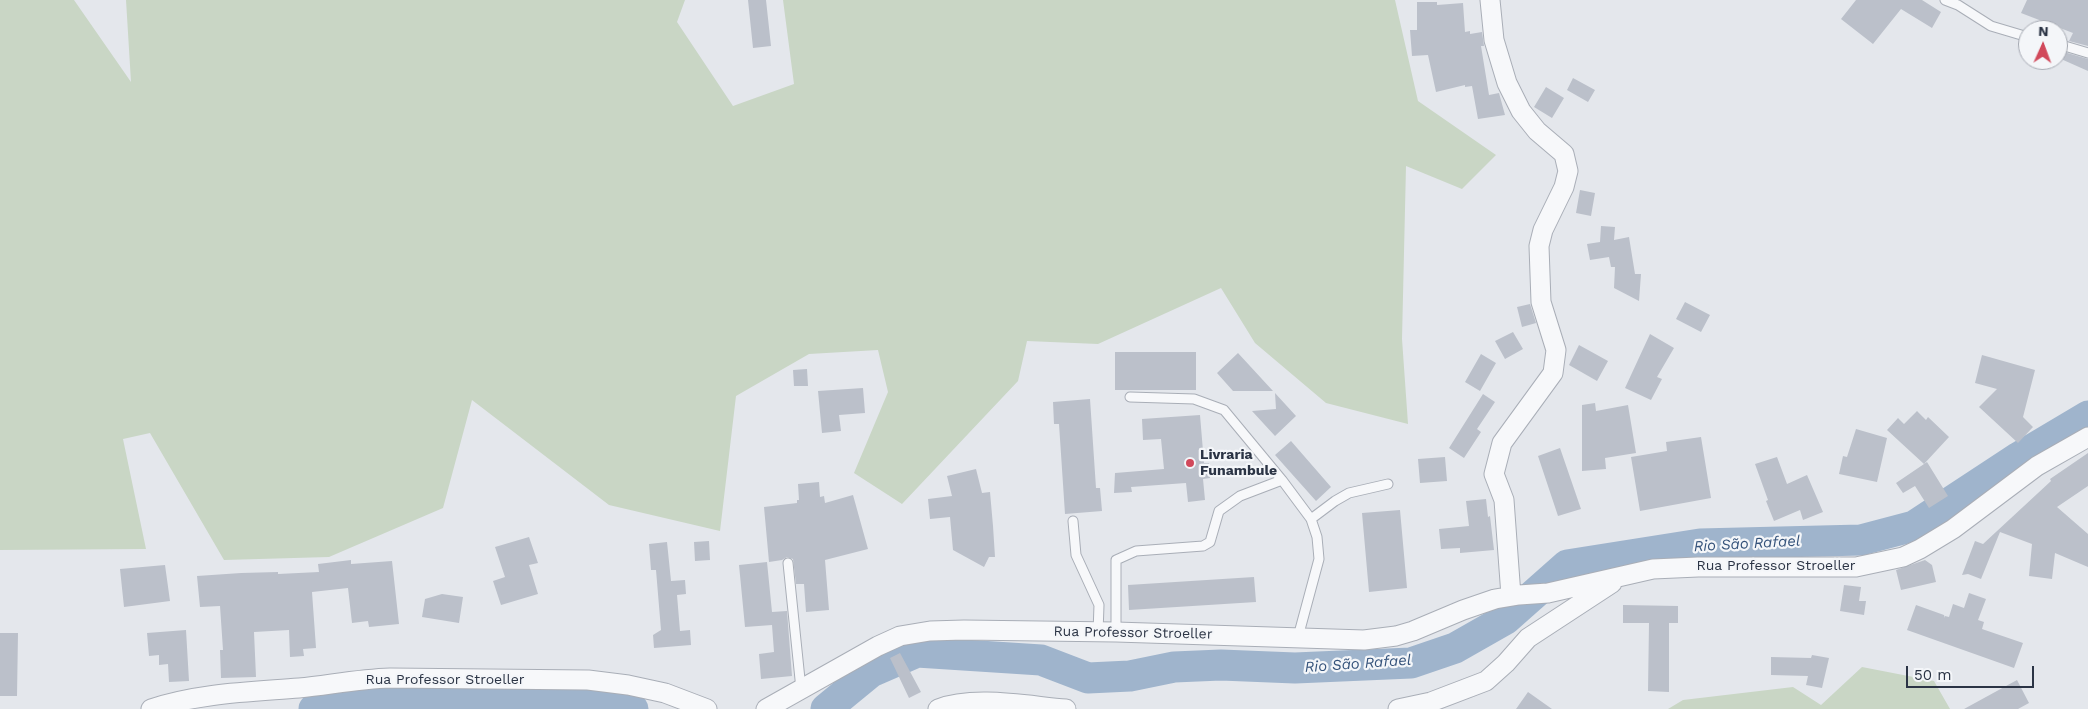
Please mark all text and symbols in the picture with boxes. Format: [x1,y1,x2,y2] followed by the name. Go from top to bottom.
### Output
[2018,20,2068,70] north arrow
[2038,23,2049,39] text: N
[1200,447,1277,480] place label: Livraria Funambule
[1184,457,1196,469] marker: Livraria Funambule
[1693,532,1801,556] water label: Rio São Rafael
[1697,558,1855,574] street label: Rua Professor Stroeller
[1053,623,1213,643] street label: Rua Professor Stroeller
[1304,651,1412,677] water label: Rio São Rafael
[1908,656,2036,688] scale bar
[1914,666,1951,684] text: 50 m
[366,672,524,688] street label: Rua Professor Stroeller

